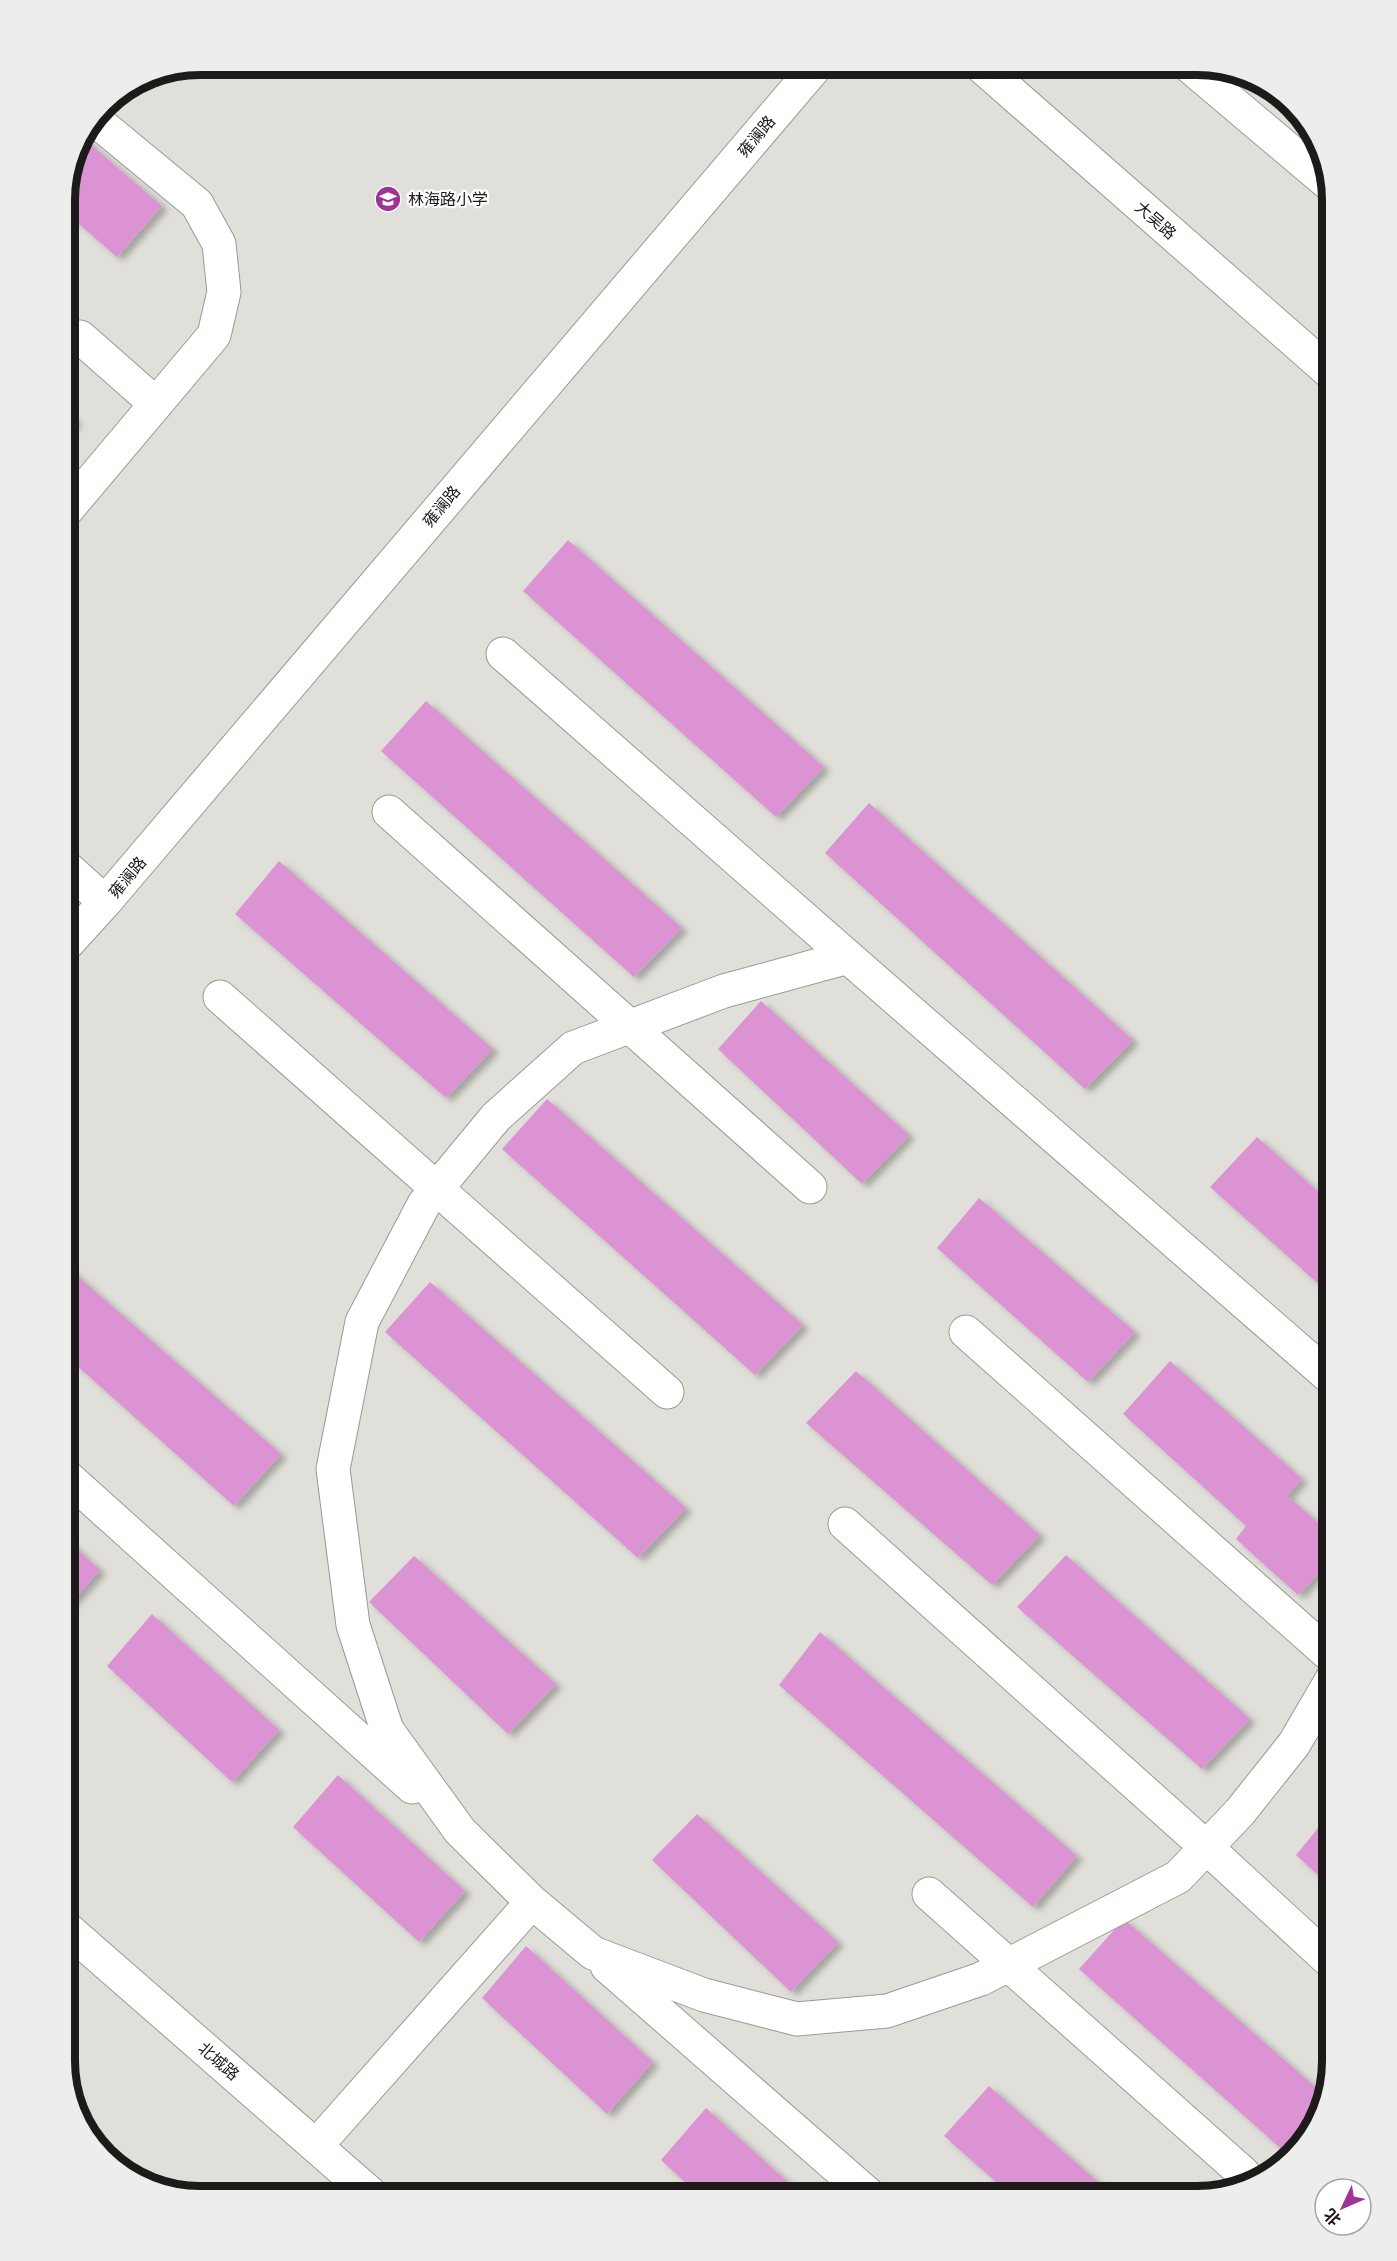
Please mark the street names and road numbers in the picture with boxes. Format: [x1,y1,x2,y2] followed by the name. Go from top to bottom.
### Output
[732,111,780,161] street label: 雍澜路
[1131,196,1181,244] street label: 大吴路
[417,481,465,531] street label: 雍澜路
[103,852,151,902] street label: 雍澜路
[194,2037,244,2085] street label: 北城路

